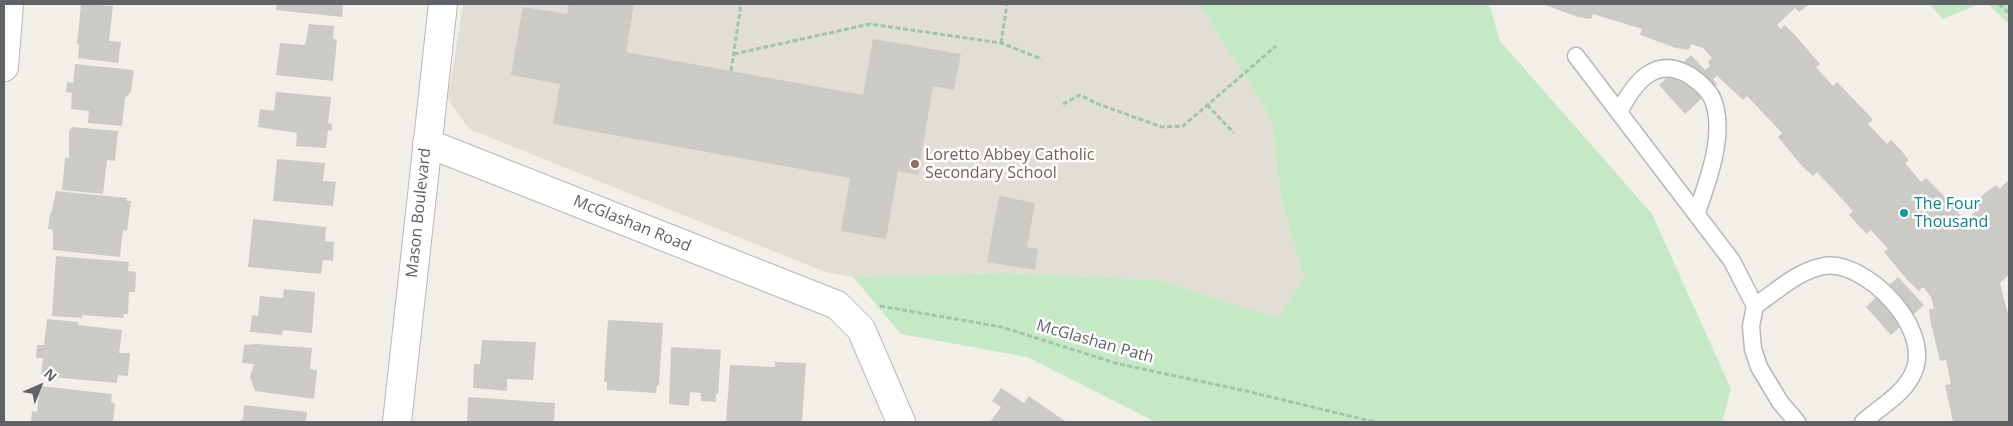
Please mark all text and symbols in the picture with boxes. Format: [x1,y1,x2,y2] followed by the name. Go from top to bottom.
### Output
[925,145,1094,183] place label: Loretto Abbey Catholic Secondary School
[403,147,435,279] street label: Mason Boulevard
[909,158,921,170] marker: Loretto Abbey Catholic Secondary School
[570,192,694,256] street label: McGlashan Road
[1914,194,1988,232] place label: The Four Thousand
[1898,207,1910,219] marker: The Four Thousand
[1034,316,1156,368] street label: McGlashan Path
[15,361,65,411] north arrow
[40,364,61,386] text: N

